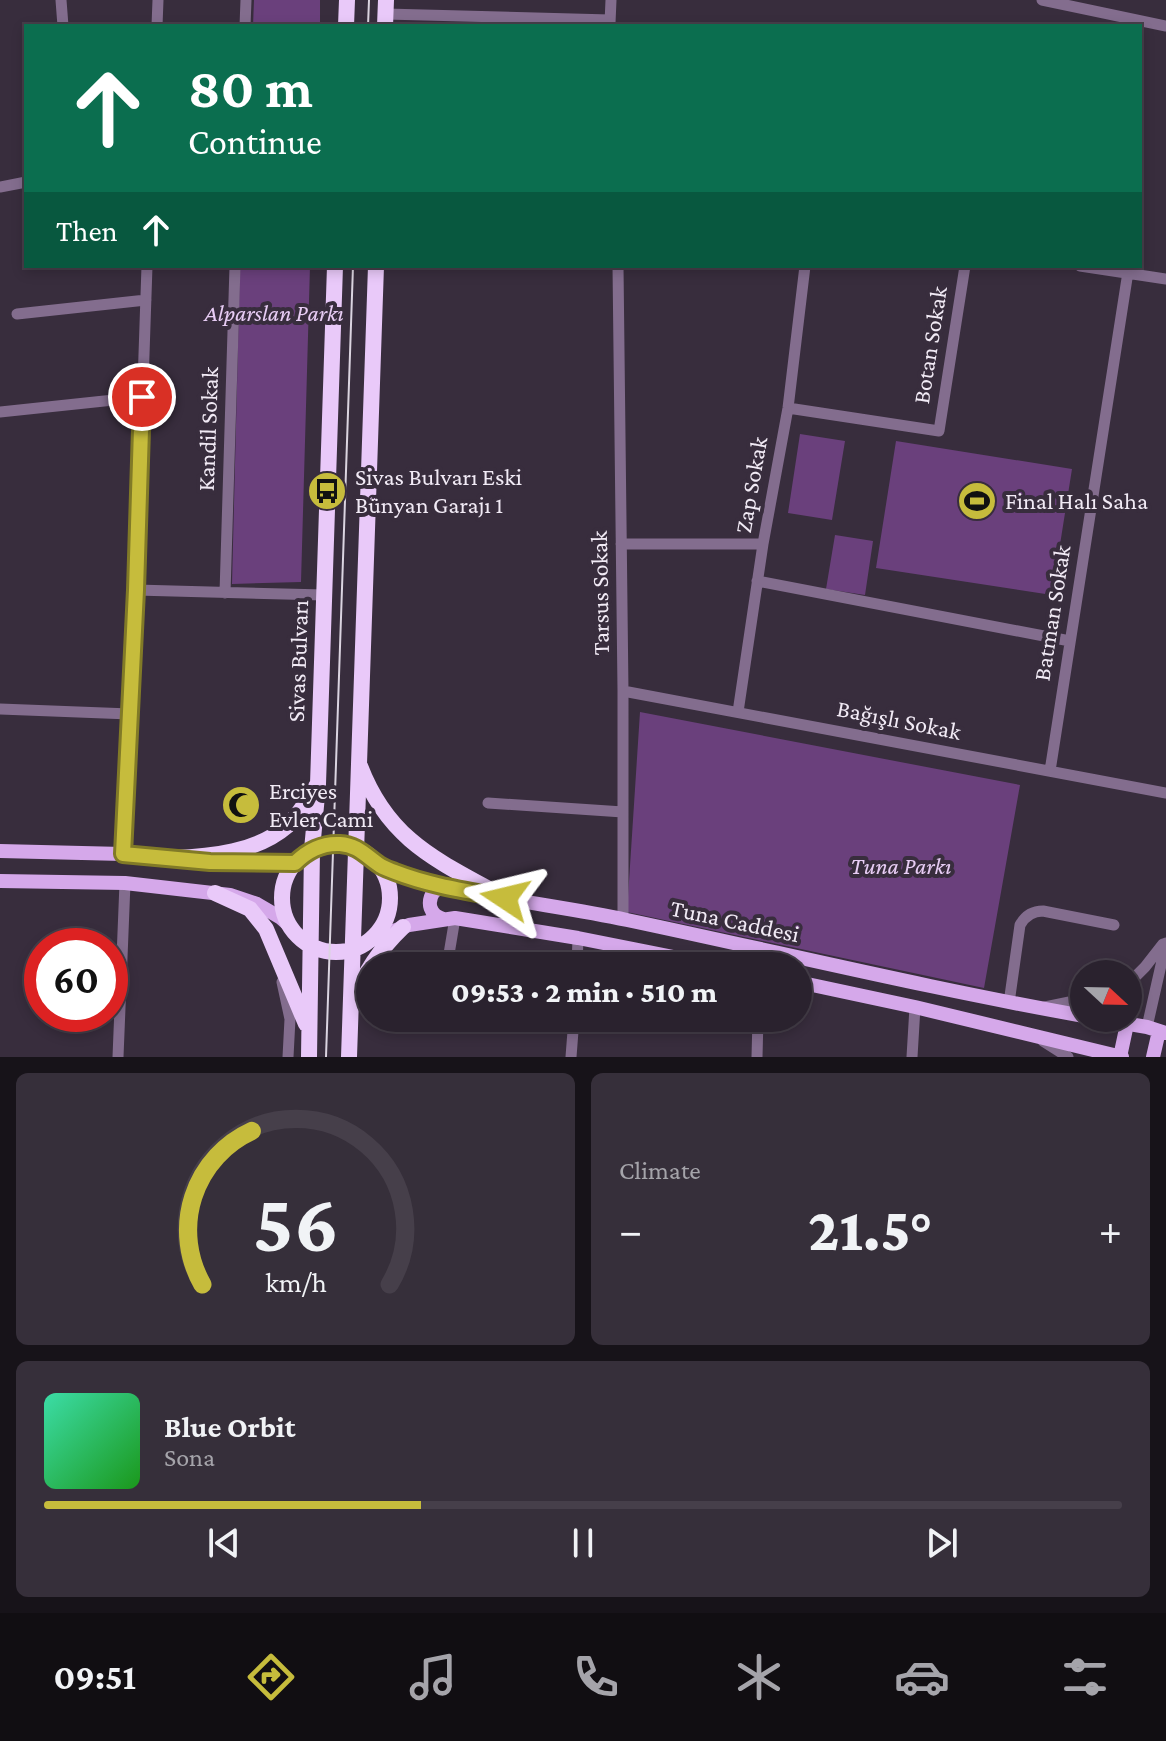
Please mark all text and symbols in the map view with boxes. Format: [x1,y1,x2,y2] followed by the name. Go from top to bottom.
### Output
[56,56,160,160] icon: ahead
[188,57,313,119] text: 80 m
[188,122,322,162] text: Continue
[134,208,178,252] icon: ahead
[56,214,118,247] text: Then
[907,284,952,406] street label: Botan Sokak
[203,299,344,326] park label: Alparslan Parkı
[108,363,176,431] pin
[192,366,223,492] street label: Kandil Sokak
[120,375,164,419] icon: arrive
[729,434,772,535] street label: Zap Sokak
[355,463,522,518] place label: Sivas Bulvarı Eski Bünyan Garajı 1
[306,470,348,512] bus stop icon: Sivas Bulvarı Eski Bünyan Garajı 1
[956,480,998,522] sports icon: Final Halı Saha
[1005,487,1148,514] place label: Final Halı Saha
[585,530,614,656] street label: Tarsus Sokak
[1027,543,1076,683] street label: Batman Sokak
[282,599,313,723] street label: Sivas Bulvarı
[835,694,964,745] street label: Bağışlı Sokak
[269,777,373,832] place label: Erciyes Evler Cami
[220,784,262,826] mosque icon: Erciyes Evler Cami
[851,852,951,879] park label: Tuna Parkı
[463,856,547,940] position arrow
[668,894,802,947] street label: Tuna Caddesi
[24,928,128,1032] speed limit sign: 60
[1070,960,1142,1032] north arrow
[1070,960,1142,1032] map controls
[451,975,717,1008] text: 09:53 · 2 min · 510 m
[619,1156,701,1185] text: Climate
[252,1176,339,1269] text: 56
[808,1196,933,1263] text: 21.5°
[619,1206,642,1254] text: −
[1099,1206,1122,1254] text: +
[265,1266,326,1298] text: km/h
[164,1410,295,1443] text: Blue Orbit
[164,1443,215,1472] text: Sona
[202,1521,246,1565] icon: previous
[561,1521,605,1565] icon: pause
[920,1521,964,1565] icon: next
[243,1649,299,1705] icon: directions
[405,1649,461,1705] icon: music
[568,1649,624,1705] icon: phone
[731,1649,787,1705] icon: climate
[894,1649,950,1705] icon: car
[1057,1649,1113,1705] icon: filters
[53,1657,136,1697] text: 09:51

